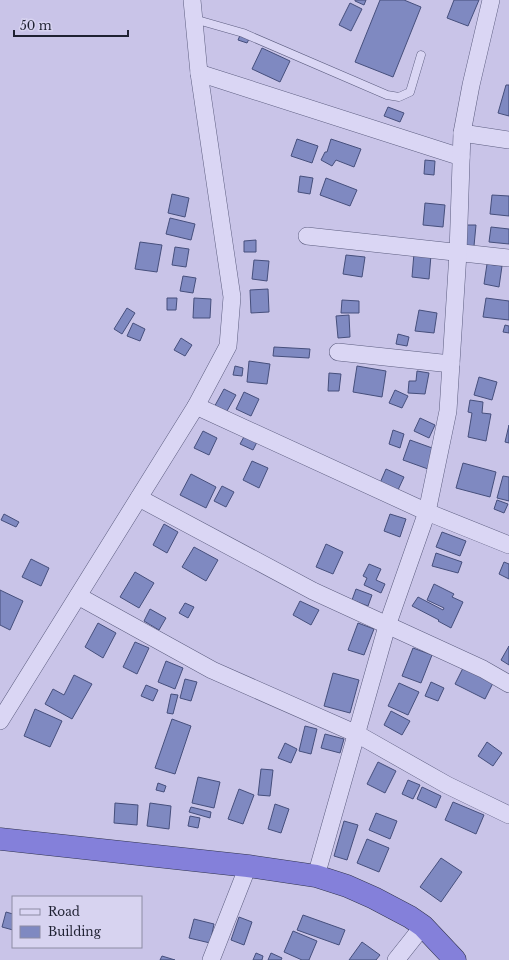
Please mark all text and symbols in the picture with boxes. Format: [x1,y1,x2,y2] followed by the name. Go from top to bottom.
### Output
[14,12,128,38] scale bar
[20,18,52,33] text: 50 m
[12,896,142,948] legend
[48,904,80,919] text: Road
[48,924,102,939] text: Building

